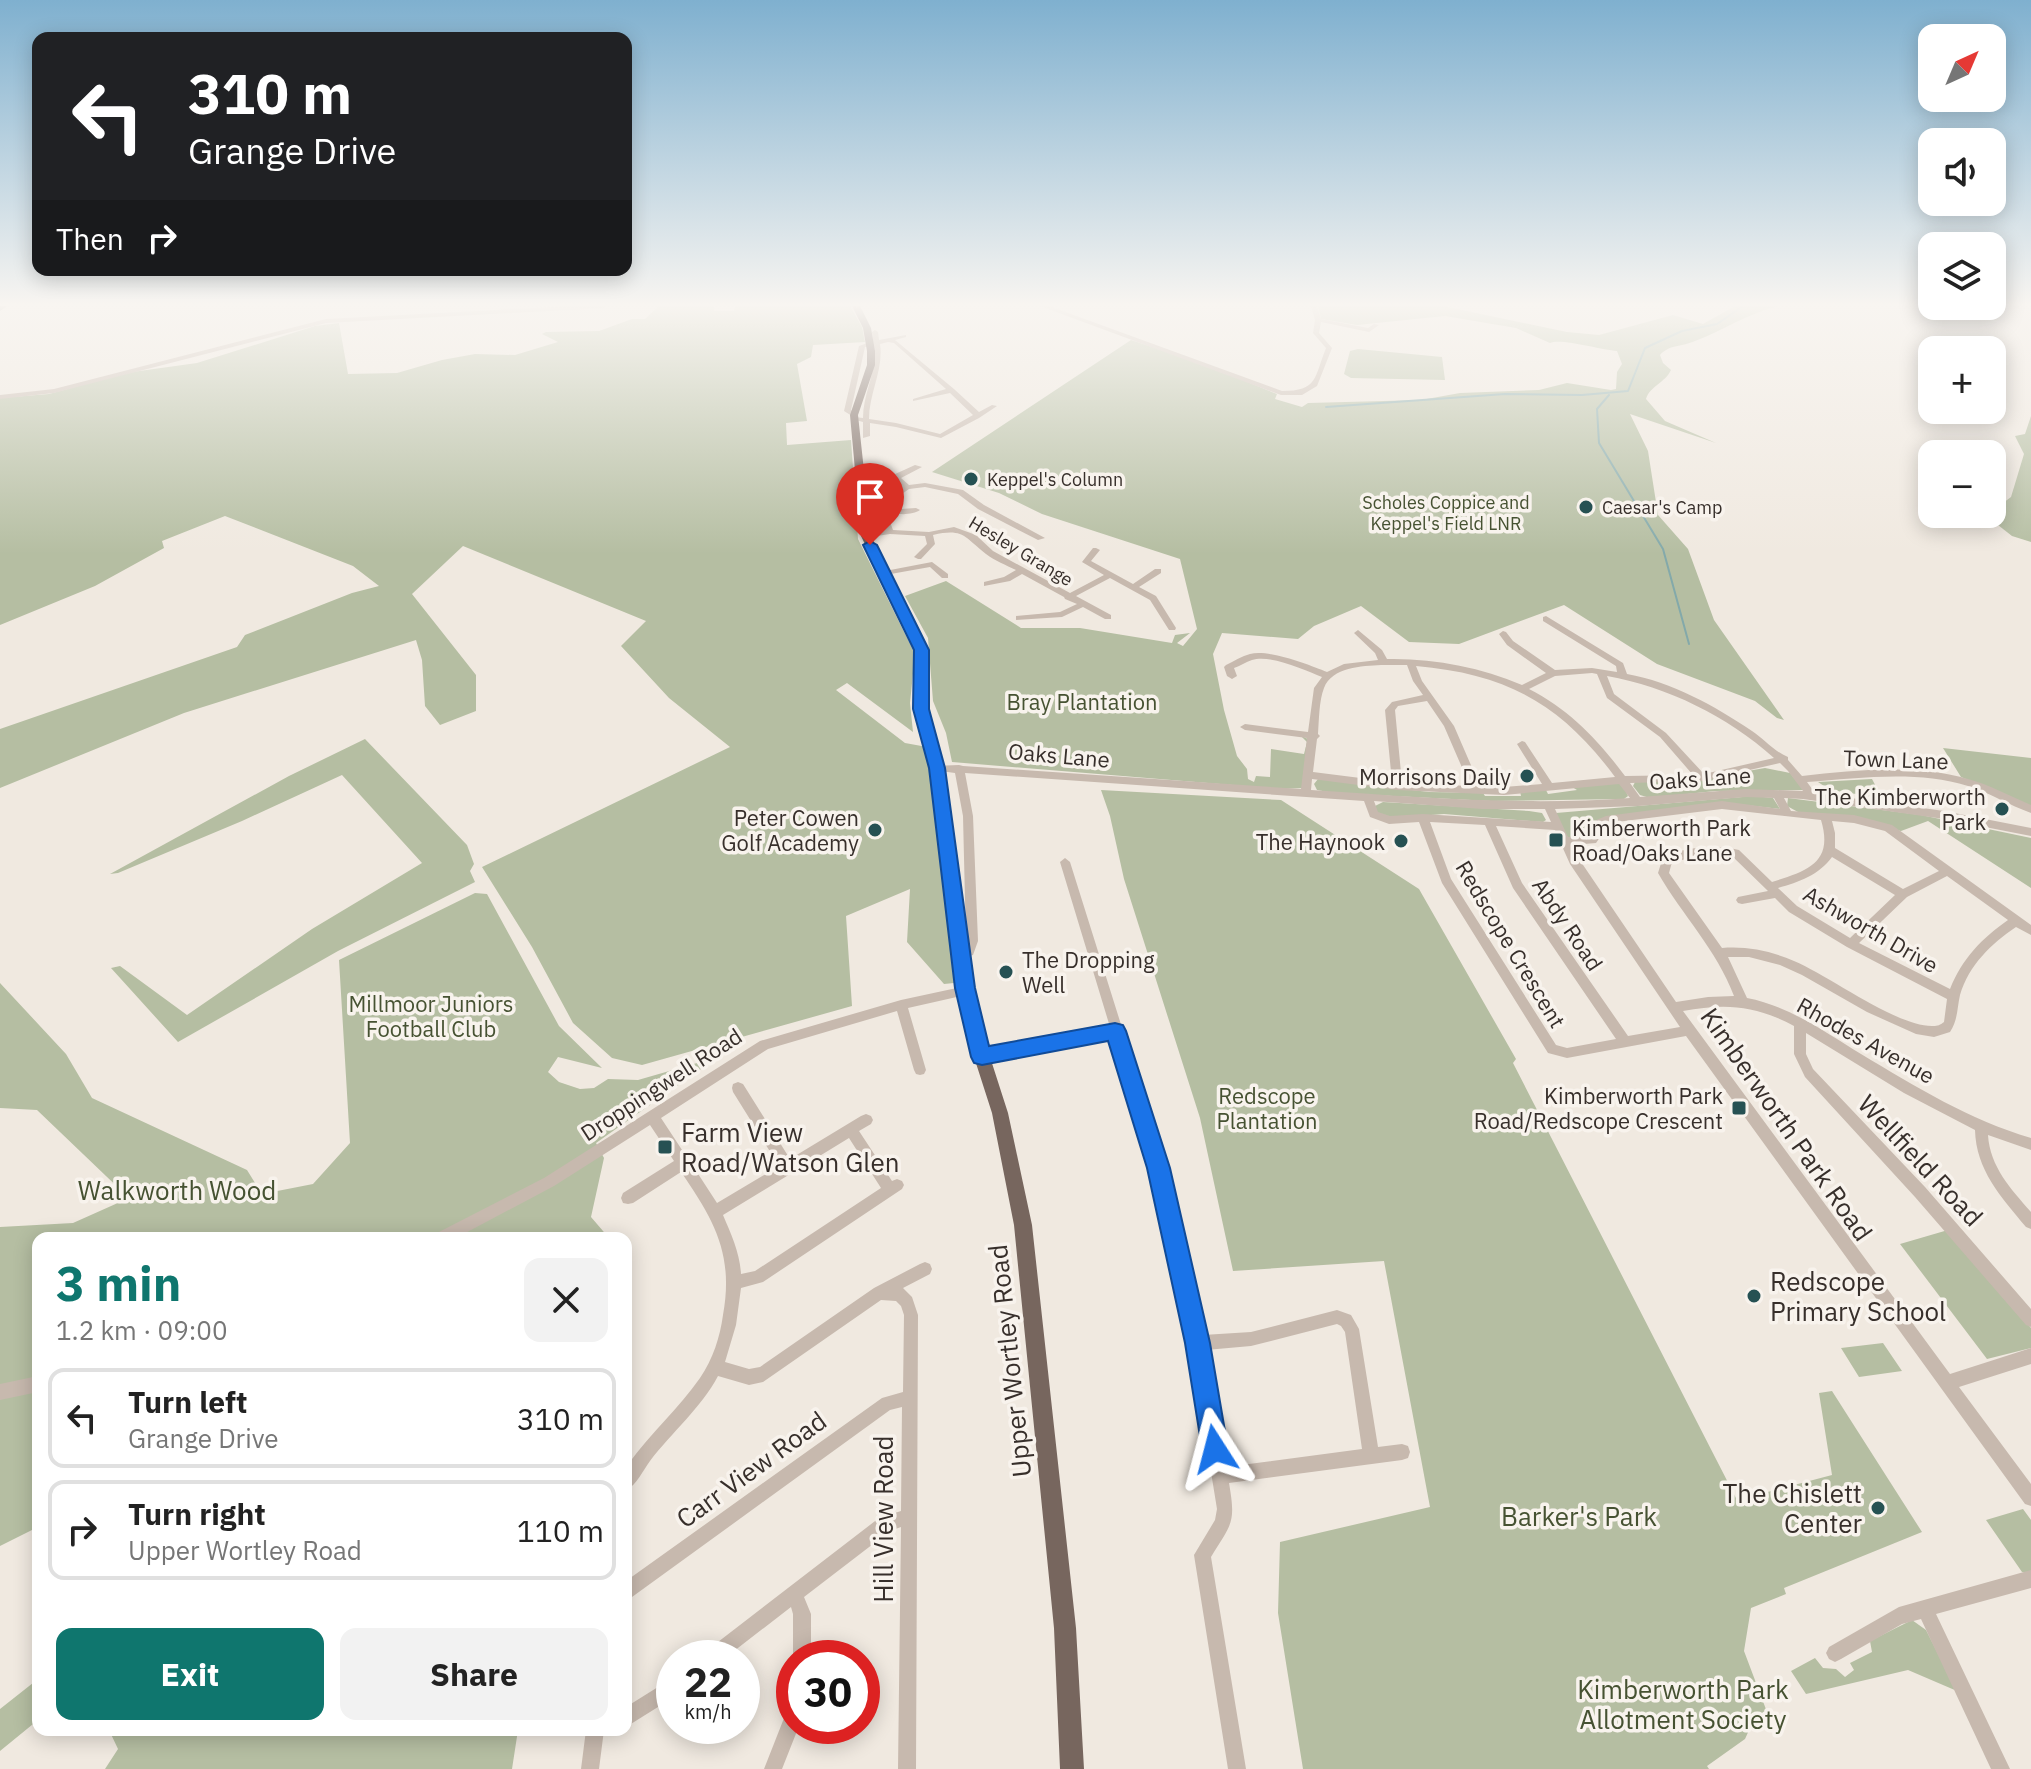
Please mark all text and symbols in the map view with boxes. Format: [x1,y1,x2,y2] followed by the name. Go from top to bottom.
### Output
[1918,24,2006,112] north arrow
[1918,24,2006,528] map controls
[188,57,352,129] text: 310 m
[56,64,160,168] icon: left
[188,127,396,174] text: Grange Drive
[1918,128,2006,216] button: sound
[140,216,184,260] icon: right
[56,219,124,258] text: Then
[1918,232,2006,320] button: layers
[1918,336,2006,424] button: +
[1918,440,2006,528] button: −
[836,463,904,545] pin
[987,468,1123,491] place label: Keppel's Column
[962,470,980,488] marker: Keppel's Column
[848,475,892,519] icon: arrive
[1362,491,1530,535] park label: Scholes Coppice and Keppel's Field LNR
[1602,496,1723,519] place label: Caesar's Camp
[1577,498,1595,516] marker: Caesar's Camp
[965,511,1077,591] street label: Hesley Grange
[1006,687,1158,716] park label: Bray Plantation
[1007,736,1111,774] street label: Oaks Lane
[1843,743,1949,775] street label: Town Lane
[1648,760,1752,796] street label: Oaks Lane
[1359,762,1511,791] place label: Morrisons Daily
[1518,767,1536,785] marker: Morrisons Daily
[1814,782,1986,836] place label: The Kimberworth Park
[1993,800,2011,818] marker: The Kimberworth Park
[721,803,859,857] place label: Peter Cowen Golf Academy
[1572,813,1751,867] place label: Kimberworth Park Road/Oaks Lane
[866,821,884,839] marker: Peter Cowen Golf Academy
[1256,827,1385,856] place label: The Haynook
[1547,831,1565,849] marker: Kimberworth Park Road/Oaks Lane
[1392,832,1410,850] marker: The Haynook
[1450,855,1572,1033] street label: Redscope Crescent
[1526,872,1610,976] street label: Abdy Road
[1798,879,1944,979] street label: Ashworth Drive
[1022,945,1155,999] place label: The Dropping Well
[997,963,1015,981] marker: The Dropping Well
[348,989,514,1043] park label: Millmoor Juniors Football Club
[1792,990,1940,1090] street label: Rhodes Avenue
[1694,1001,1880,1247] street label: Kimberworth Park Road
[575,1021,747,1147] street label: Droppingwell Road
[1216,1081,1318,1135] park label: Redscope Plantation
[1474,1081,1723,1135] place label: Kimberworth Park Road/Redscope Crescent
[1851,1087,1991,1233] street label: Wellfield Road
[1730,1099,1748,1117] marker: Kimberworth Park Road/Redscope Crescent
[681,1115,899,1179] place label: Farm View Road/Watson Glen
[656,1138,674,1156] marker: Farm View Road/Watson Glen
[78,1173,276,1207] park label: Walkworth Wood
[980,1243,1038,1479] street label: Upper Wortley Road
[56,1252,181,1314] text: 3 min
[524,1258,608,1342] button: close
[1770,1264,1946,1328] place label: Redscope Primary School
[1745,1287,1763,1305] marker: Redscope Primary School
[56,1313,228,1347] text: 1.2 km · 09:00
[128,1382,247,1421] text: Turn left
[60,1396,104,1440] icon: left
[517,1399,604,1438] text: 310 m
[669,1403,833,1535] street label: Carr View Road
[1173,1407,1257,1491] position arrow
[128,1421,279,1455] text: Grange Drive
[866,1435,900,1603] street label: Hill View Road
[1723,1476,1862,1540] place label: The Chislett Center
[128,1494,266,1533] text: Turn right
[1501,1499,1657,1533] park label: Barker's Park
[1869,1499,1887,1517] marker: The Chislett Center
[60,1508,104,1552] icon: right
[517,1511,604,1550] text: 110 m
[128,1533,362,1567] text: Upper Wortley Road
[56,1628,324,1720] button: Exit
[340,1628,608,1720] button: Share
[776,1640,880,1744] speed limit sign: 30
[684,1656,732,1708] text: 22
[1577,1672,1789,1736] park label: Kimberworth Park Allotment Society
[684,1698,732,1725] text: km/h

